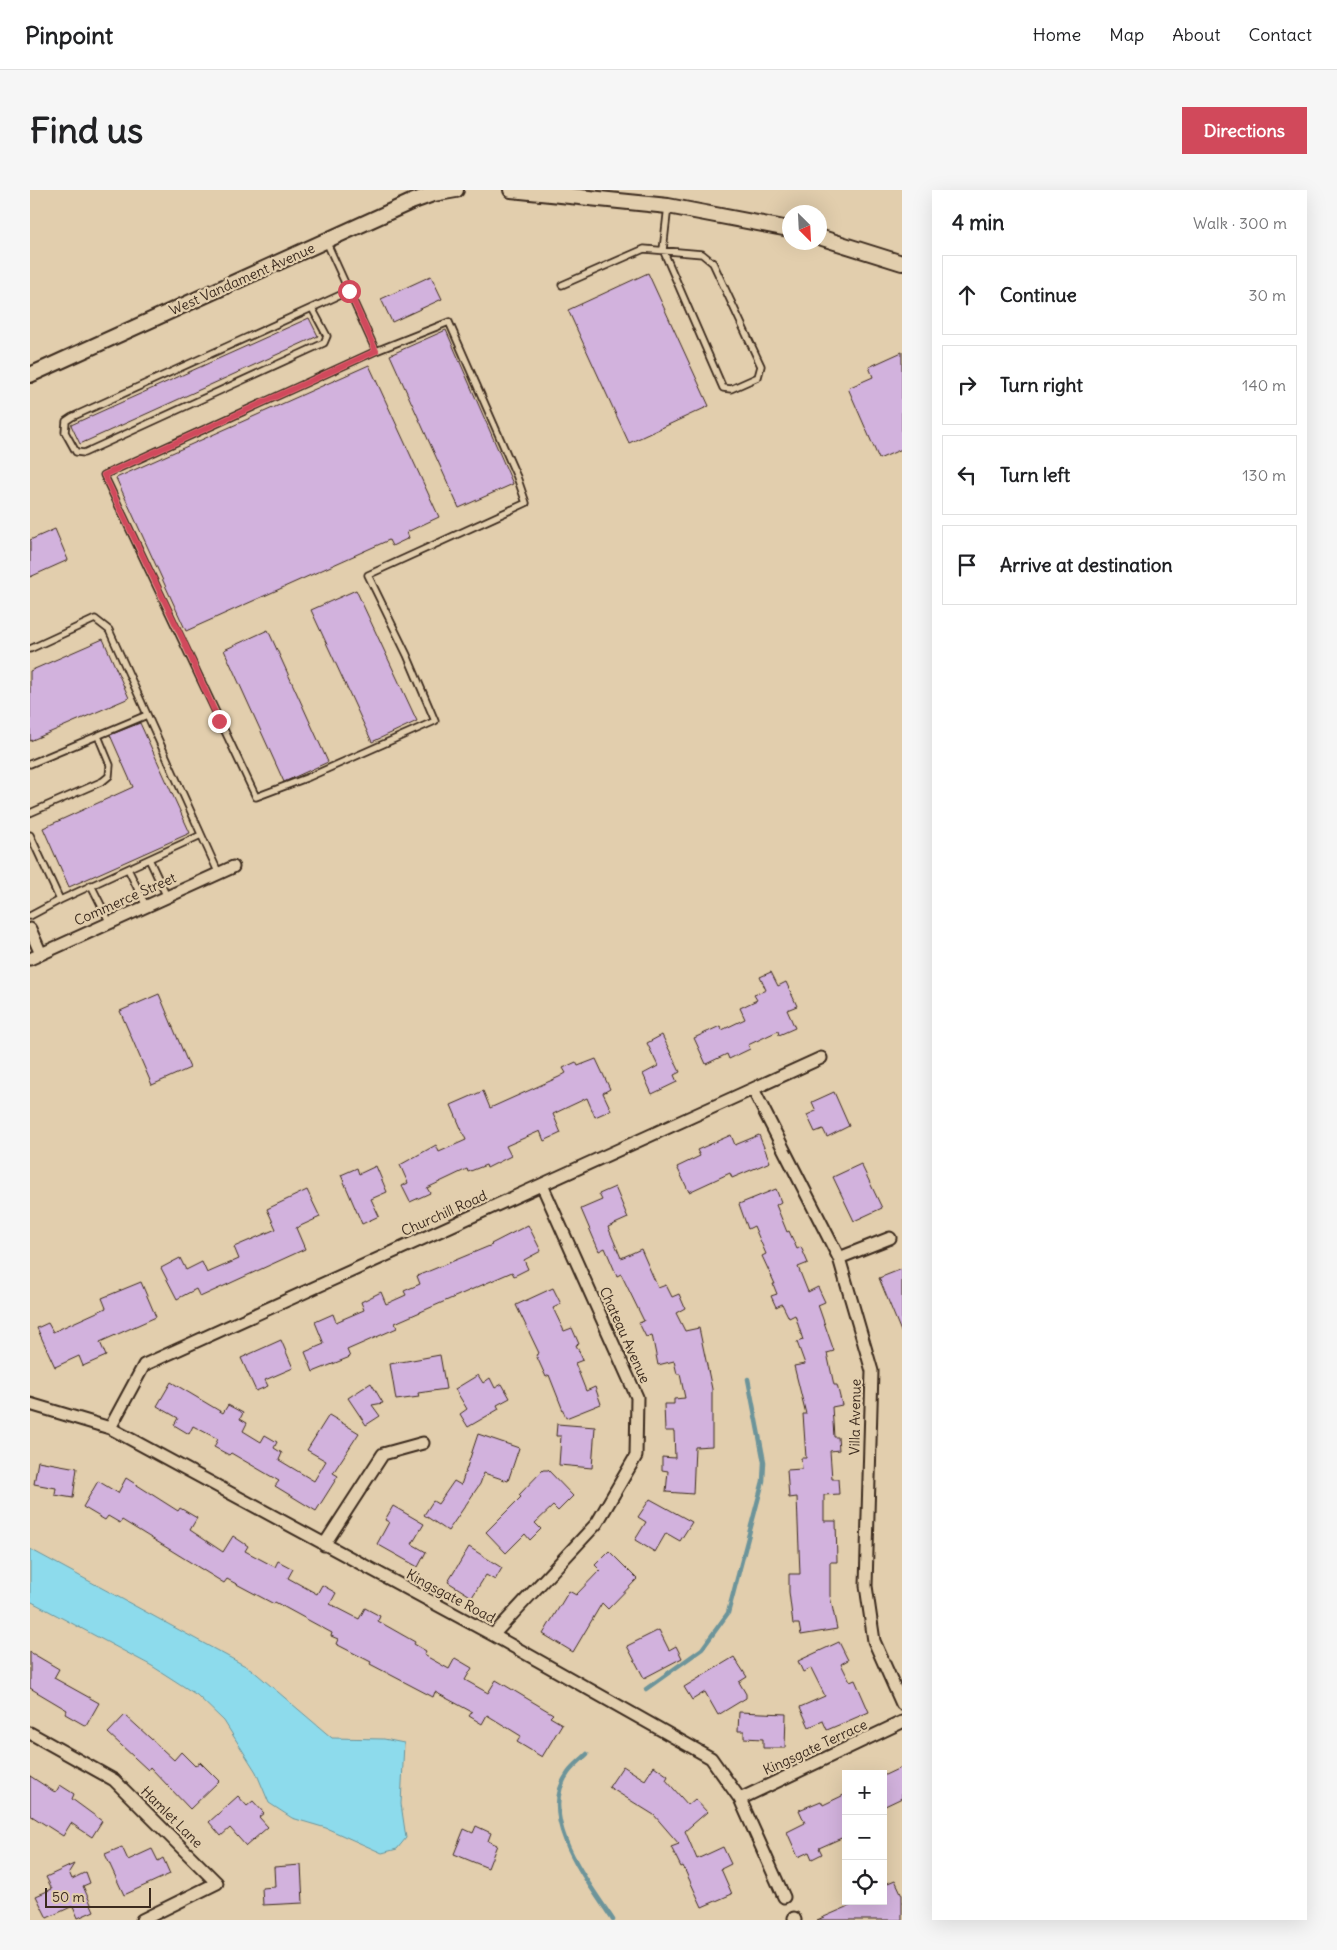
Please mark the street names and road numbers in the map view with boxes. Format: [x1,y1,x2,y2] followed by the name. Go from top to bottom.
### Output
[166,239,318,319] street label: West Vandament Avenue
[71,868,179,930] street label: Commerce Street
[398,1186,490,1240] street label: Churchill Road
[596,1284,654,1386] street label: Chateau Avenue
[845,1379,865,1455] street label: Villa Avenue
[403,1565,499,1627] street label: Kingsgate Road
[760,1715,870,1779] street label: Kingsgate Terrace
[137,1782,207,1852] street label: Hamlet Lane

